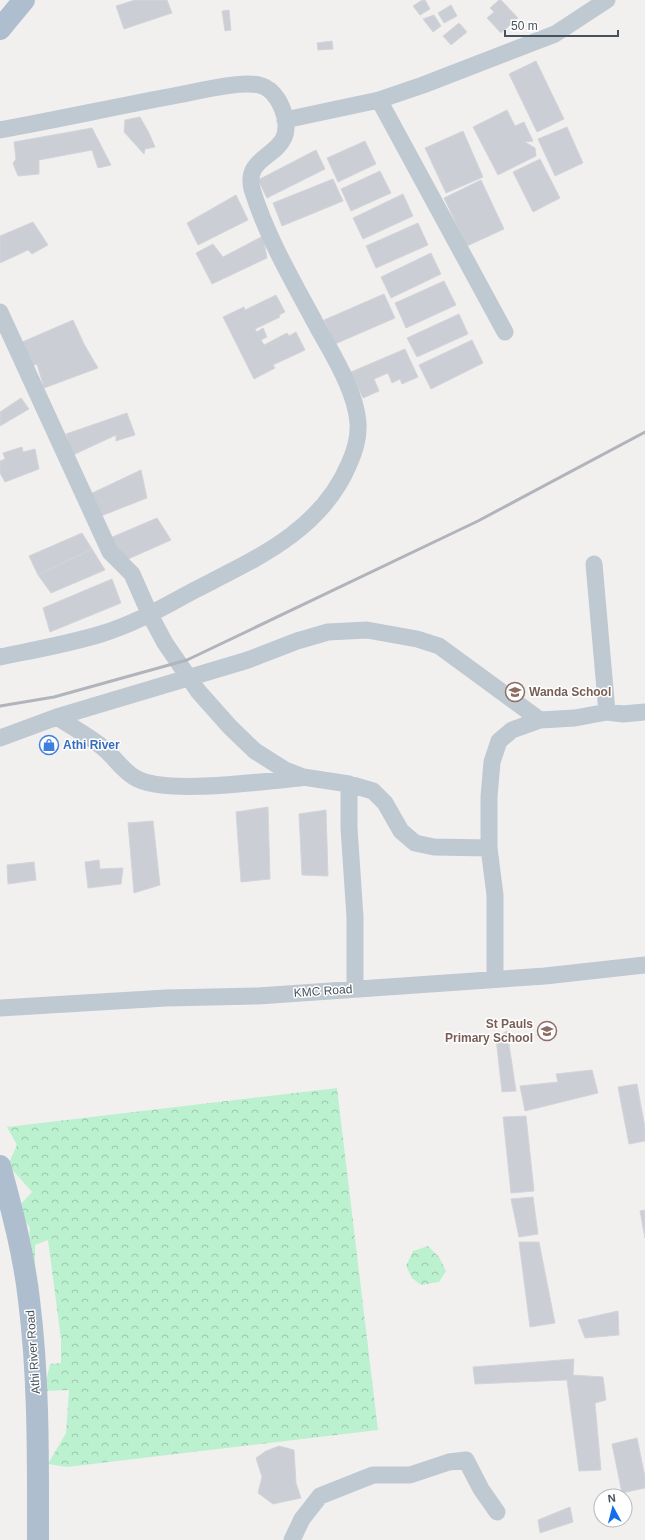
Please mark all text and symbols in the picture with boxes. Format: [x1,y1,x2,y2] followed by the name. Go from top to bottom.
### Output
[505,12,618,38] scale bar
[511,19,538,33] text: 50 m
[504,681,526,703] school or university icon: Wanda School
[529,685,611,699] place label: Wanda School
[38,734,60,756] shop icon: Athi River
[63,738,120,752] place label: Athi River
[293,982,353,1000] street label: KMC Road
[445,1017,533,1045] place label: St Pauls Primary School
[536,1020,558,1042] school or university icon: St Pauls Primary School
[23,1310,43,1394] street label: Athi River Road
[593,1488,633,1528] north arrow
[607,1492,617,1505] text: N

